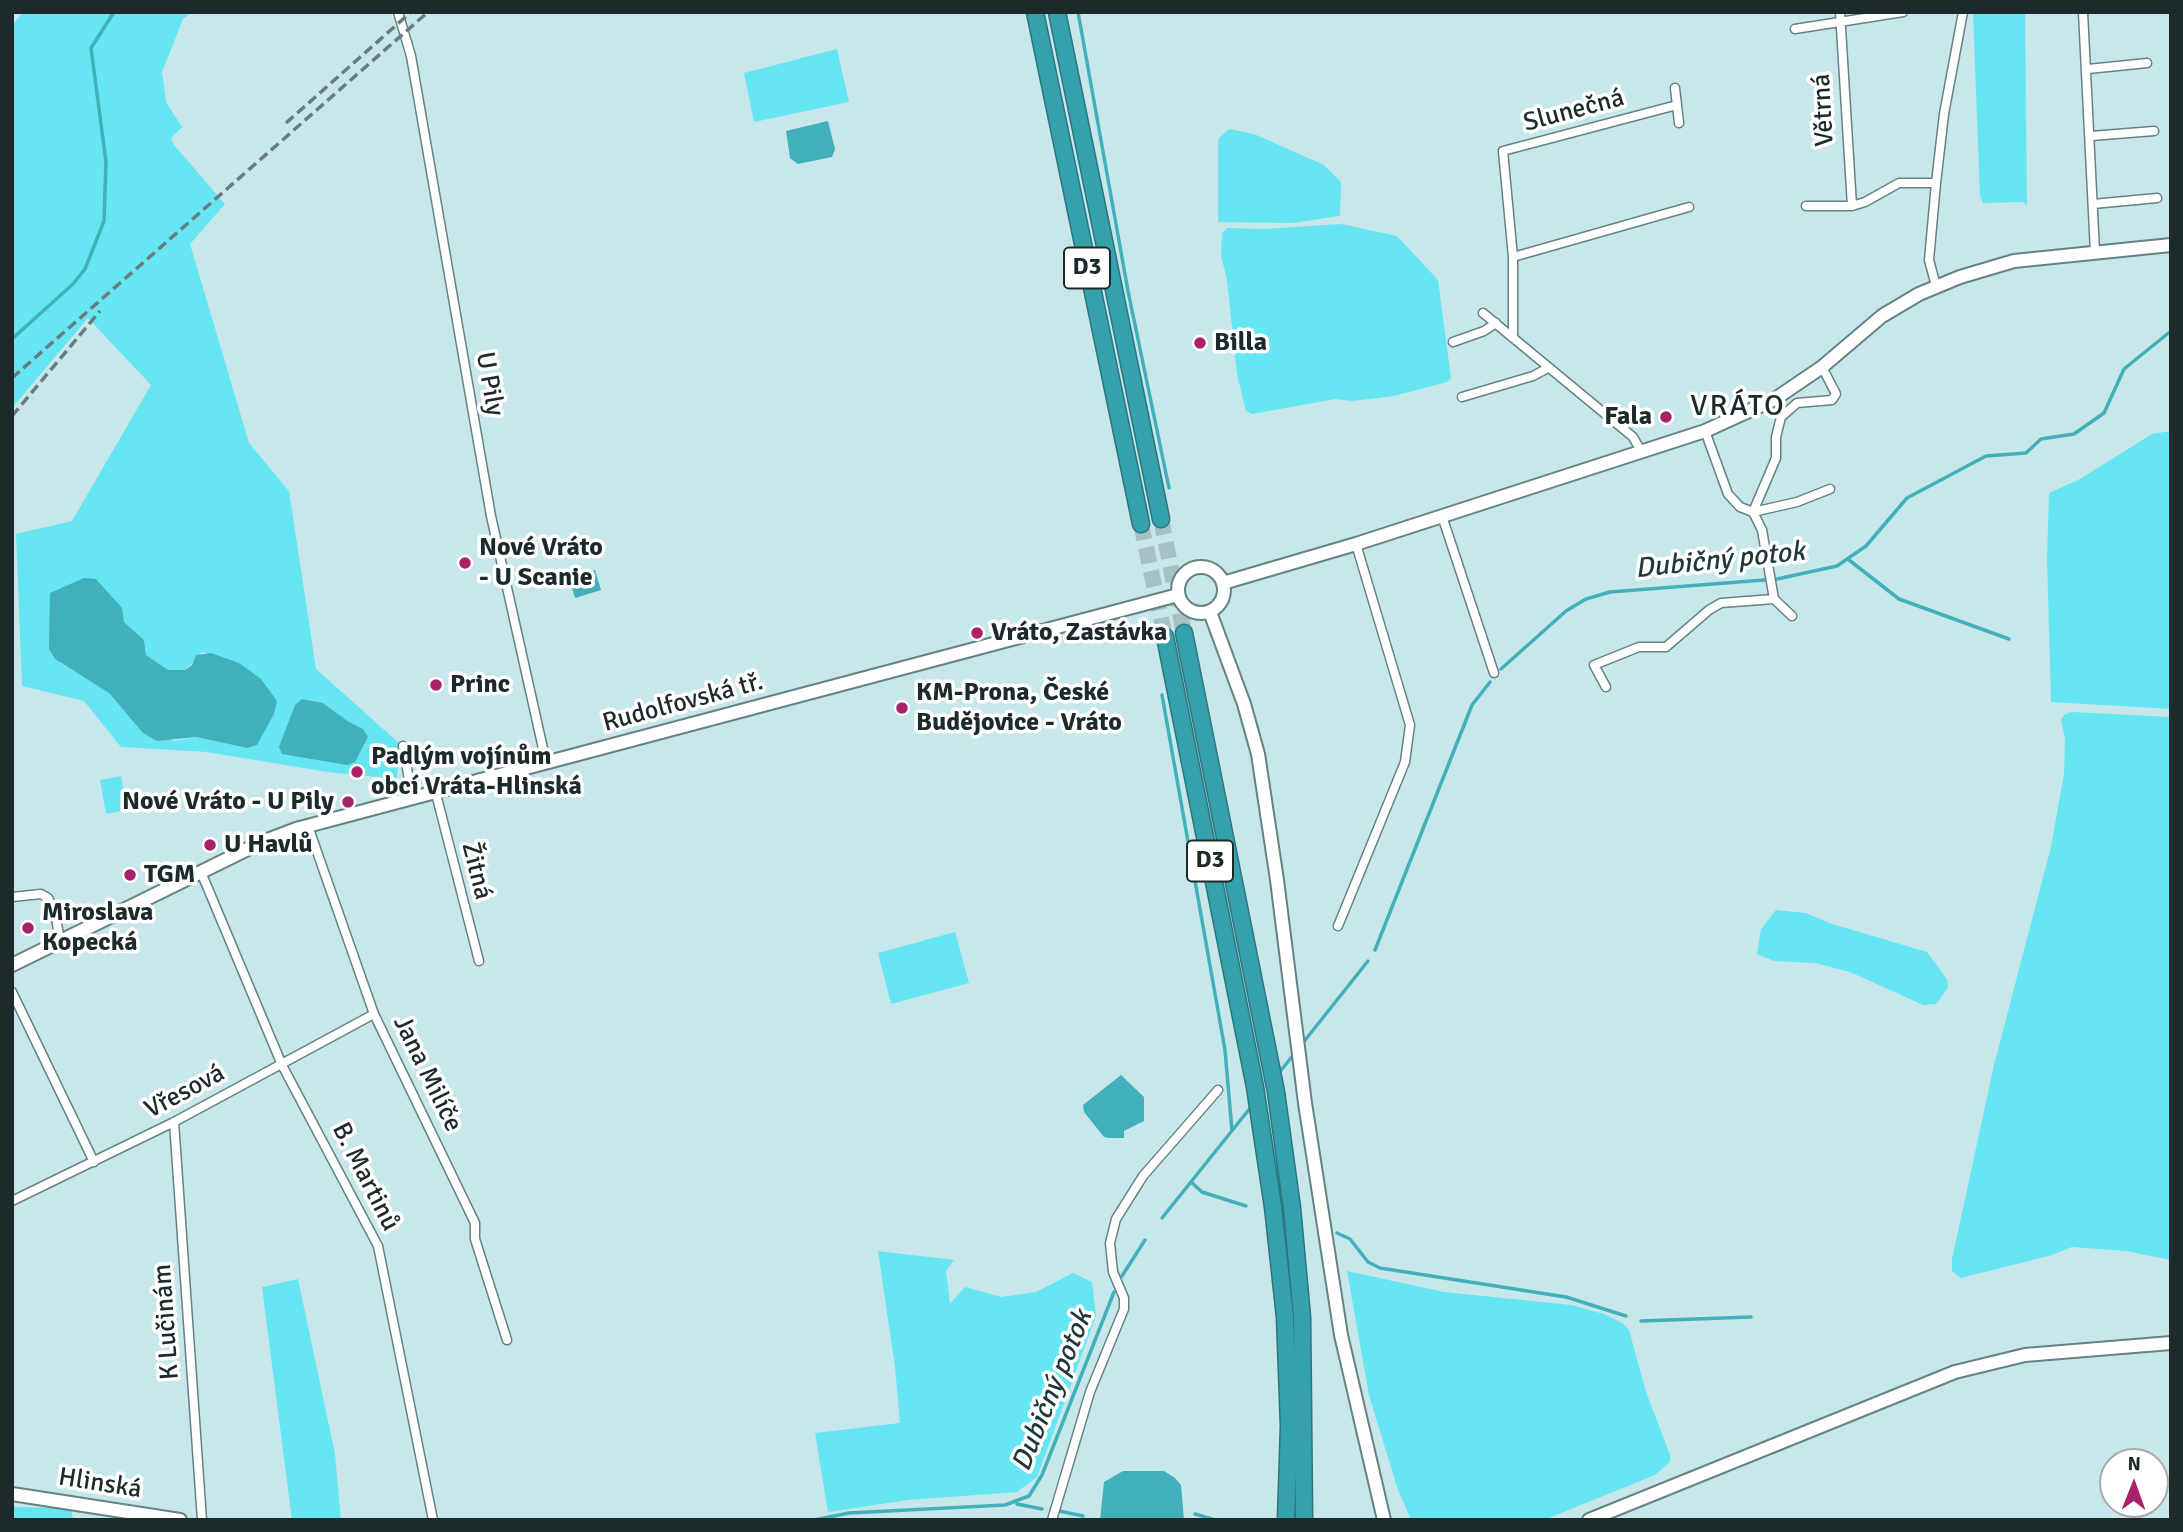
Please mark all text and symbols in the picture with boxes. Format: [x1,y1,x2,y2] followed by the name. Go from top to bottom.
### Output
[1807,73,1841,147] street label: Větrná
[1520,83,1628,139] street label: Slunečná
[1064,247,1110,288] road number: D3
[1214,327,1267,359] place label: Billa
[1192,335,1208,351] marker: Billa
[468,350,510,418] street label: U Pily
[1691,389,1785,425] district label: VRÁTO
[1604,401,1652,433] place label: Fala
[1658,409,1674,425] marker: Fala
[479,532,603,594] place label: Nové Vráto - U Scanie
[1634,535,1806,587] water label: Dubičný potok
[457,555,473,571] marker: Nové Vráto - U Scanie
[991,617,1167,649] place label: Vráto, Zastávka
[969,625,985,641] marker: Vráto, Zastávka
[599,667,767,739] street label: Rudolfovská tř.
[450,669,510,701] place label: Princ
[428,677,444,693] marker: Princ
[916,677,1122,738] place label: KM-Prona, České Budějovice - Vráto
[894,700,910,716] marker: KM-Prona, České Budějovice - Vráto
[371,741,582,802] place label: Padlým vojínům obcí Vráta-Hlinská
[349,764,365,780] marker: Padlým vojínům obcí Vráta-Hlinská
[122,786,334,818] place label: Nové Vráto - U Pily
[340,794,356,810] marker: Nové Vráto - U Pily
[224,829,313,861] place label: U Havlů
[202,837,218,853] marker: U Havlů
[454,839,498,903] street label: Žitná
[1187,840,1233,882] road number: D3
[144,859,195,891] place label: TGM
[122,867,138,883] marker: TGM
[42,897,153,958] place label: Miroslava Kopecká
[20,920,36,936] marker: Miroslava Kopecká
[386,1011,468,1137] street label: Jana Milíče
[140,1058,230,1126] street label: Vřesová
[324,1118,406,1236] street label: B. Martinů
[147,1263,187,1381] street label: K Lučinám
[1006,1306,1100,1476] water label: Dubičný potok
[2099,1448,2169,1518] north arrow
[2128,1452,2141,1476] text: N
[56,1462,144,1506] street label: Hlinská

